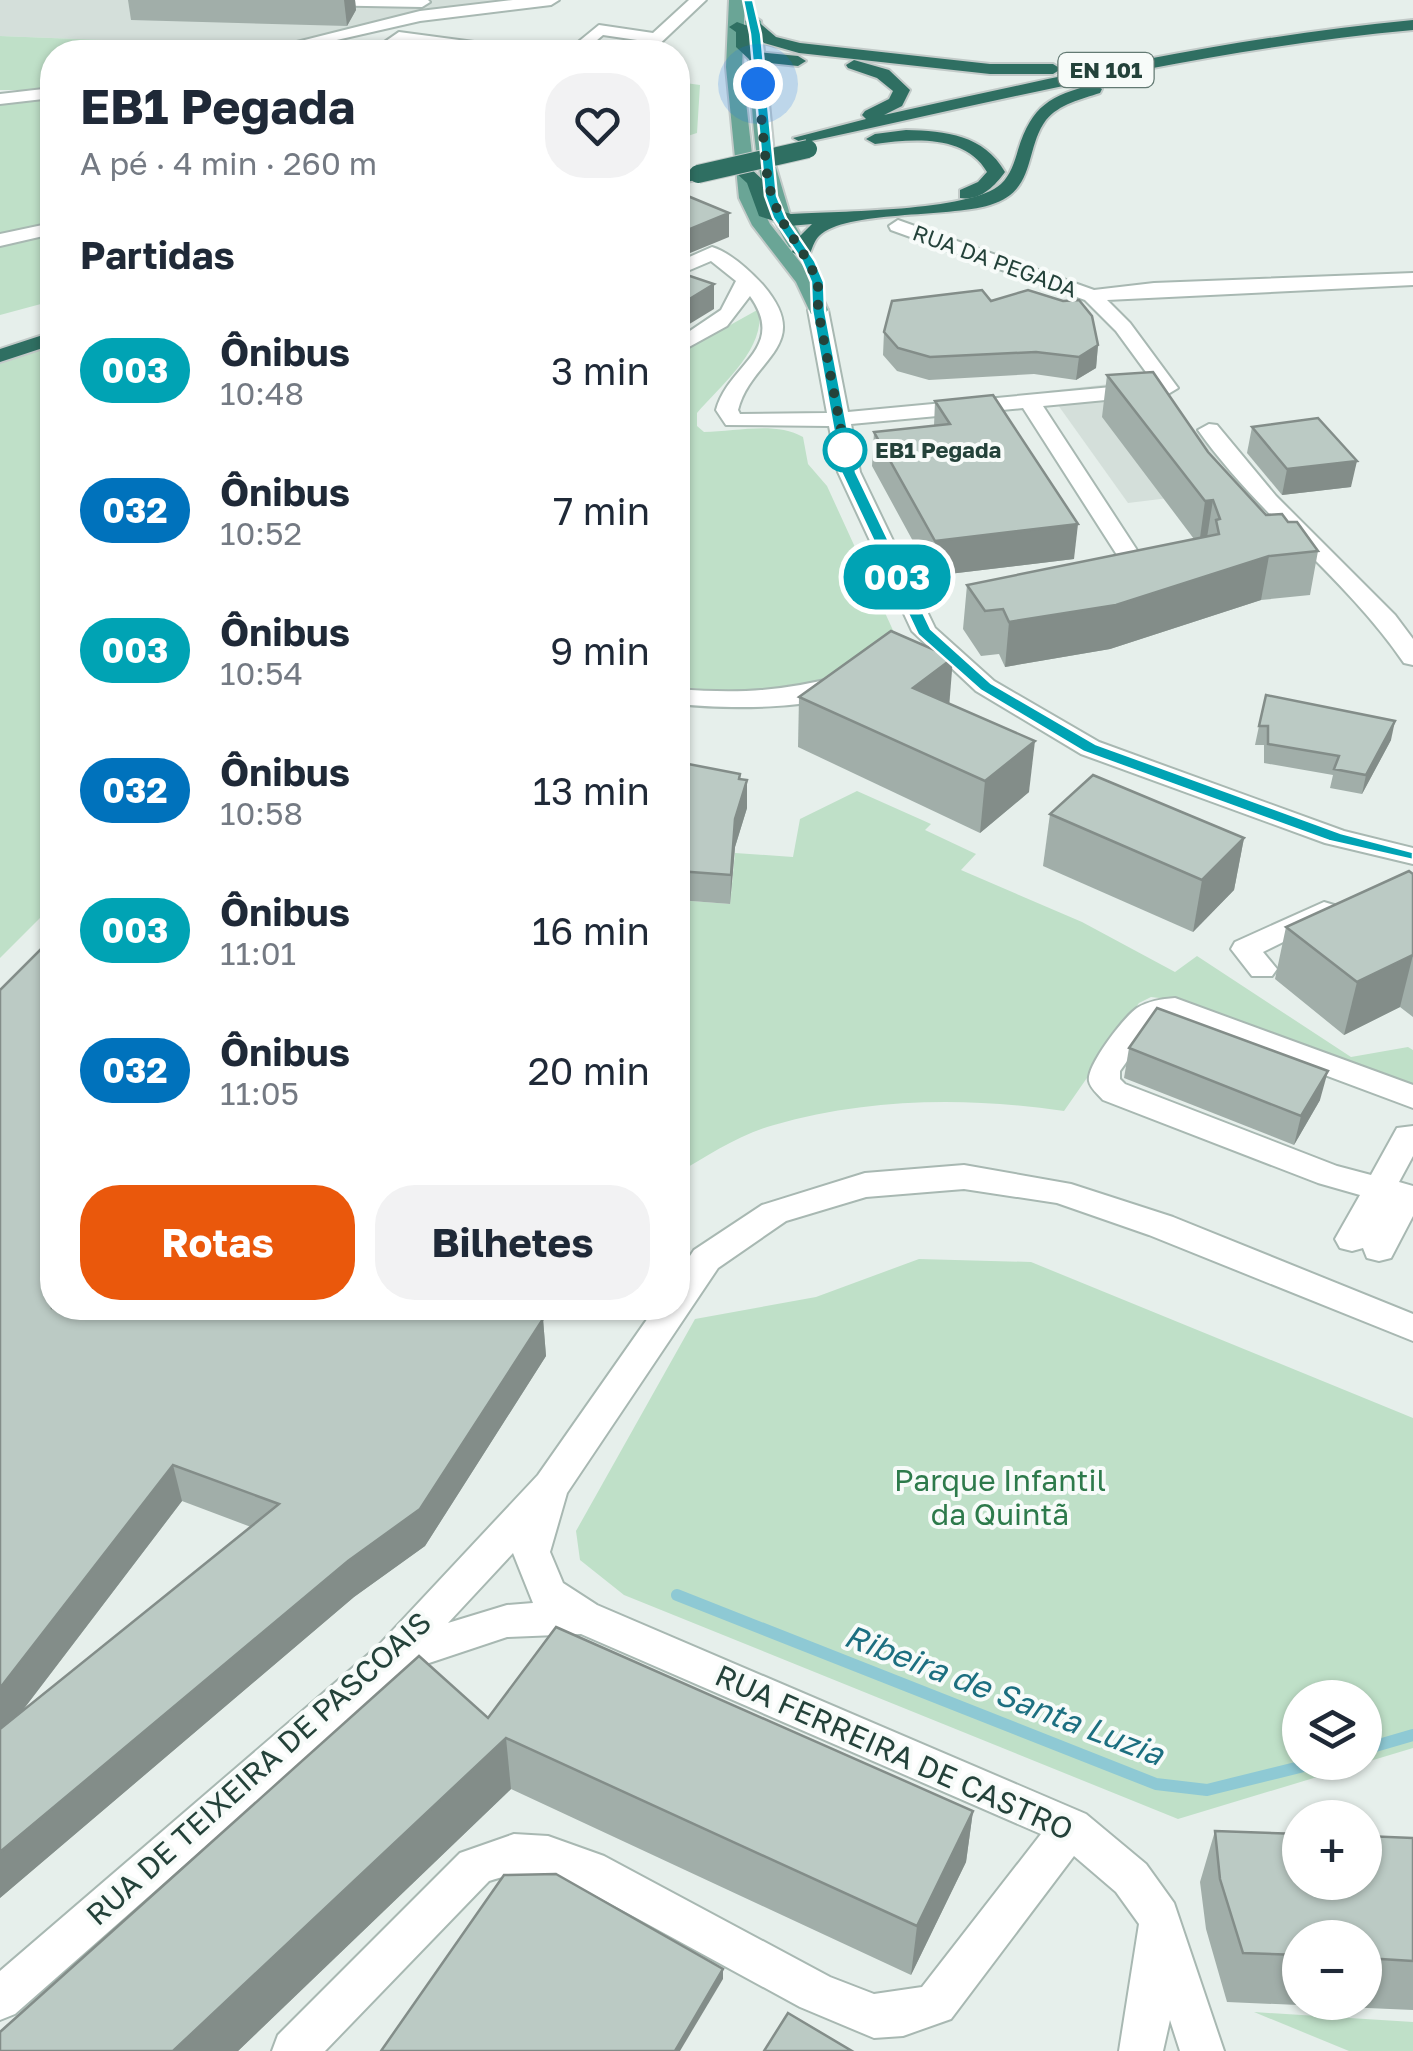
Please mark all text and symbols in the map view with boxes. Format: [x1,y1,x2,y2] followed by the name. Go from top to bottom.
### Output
[1058,53,1154,87] road number: EN 101
[733,59,783,109] your location
[545,73,650,178] button: heart
[80,77,355,135] text: EB1 Pegada
[80,144,377,182] text: A pé · 4 min · 260 m
[909,218,1081,303] street label: RUA DA PEGADA
[80,232,235,277] text: Partidas
[220,329,350,374] text: Ônibus
[551,348,650,393] text: 3 min
[102,349,168,391] text: 003
[220,374,304,412] text: 10:48
[824,429,866,471] marker: EB1 Pegada
[875,436,1001,463] place label: EB1 Pegada
[220,469,350,514] text: Ônibus
[553,488,650,533] text: 7 min
[102,489,168,531] text: 032
[220,514,302,552] text: 10:52
[840,544,954,610] line badge: 003
[864,556,930,598] text: 003
[220,609,350,654] text: Ônibus
[550,628,650,673] text: 9 min
[102,629,168,671] text: 003
[220,654,303,692] text: 10:54
[220,749,350,794] text: Ônibus
[533,768,650,813] text: 13 min
[102,769,168,811] text: 032
[220,794,303,832] text: 10:58
[220,889,350,934] text: Ônibus
[532,908,650,953] text: 16 min
[102,909,168,951] text: 003
[220,934,296,972] text: 11:01
[220,1029,350,1074] text: Ônibus
[528,1048,650,1093] text: 20 min
[102,1049,168,1091] text: 032
[220,1074,299,1112] text: 11:05
[80,1185,355,1300] button: Rotas
[375,1185,650,1300] button: Bilhetes
[894,1462,1106,1532] park label: Parque Infantil da Quintã
[79,1604,438,1933] street label: RUA DE TEIXEIRA DE PASCOAIS
[840,1616,1171,1773] water label: Ribeira de Santa Luzia
[710,1657,1079,1847] street label: RUA FERREIRA DE CASTRO
[1282,1680,1382,2020] map controls
[1282,1680,1382,1780] button: layers
[1282,1800,1382,1900] button: +
[1282,1920,1382,2020] button: −

